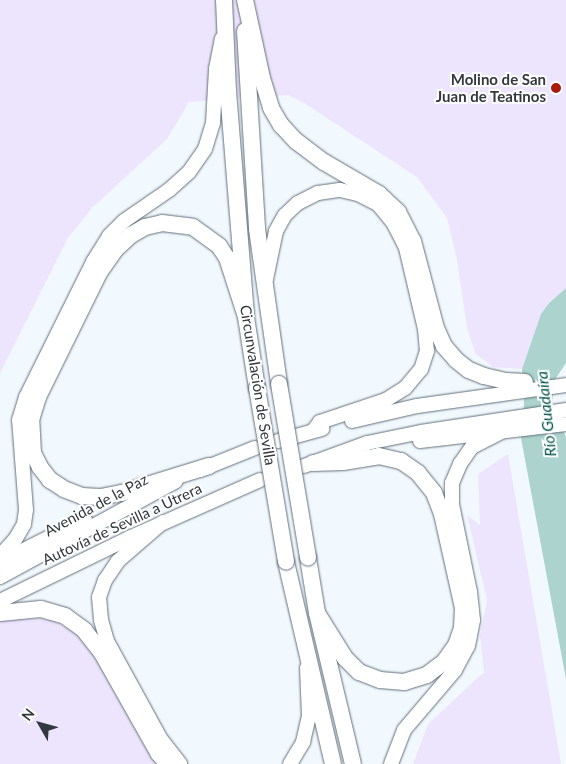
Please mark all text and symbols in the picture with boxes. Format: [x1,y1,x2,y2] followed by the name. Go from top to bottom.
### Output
[435,70,546,105] place label: Molino de San Juan de Teatinos
[550,82,562,94] marker: Molino de San Juan de Teatinos
[236,304,280,466] street label: Circunvalación de Sevilla
[532,370,560,458] water label: Río Guadaíra
[41,470,151,540] street label: Avenida de la Paz
[39,479,205,569] street label: Autovía de Sevilla a Utrera
[15,699,65,749] north arrow
[18,705,38,724] text: N

